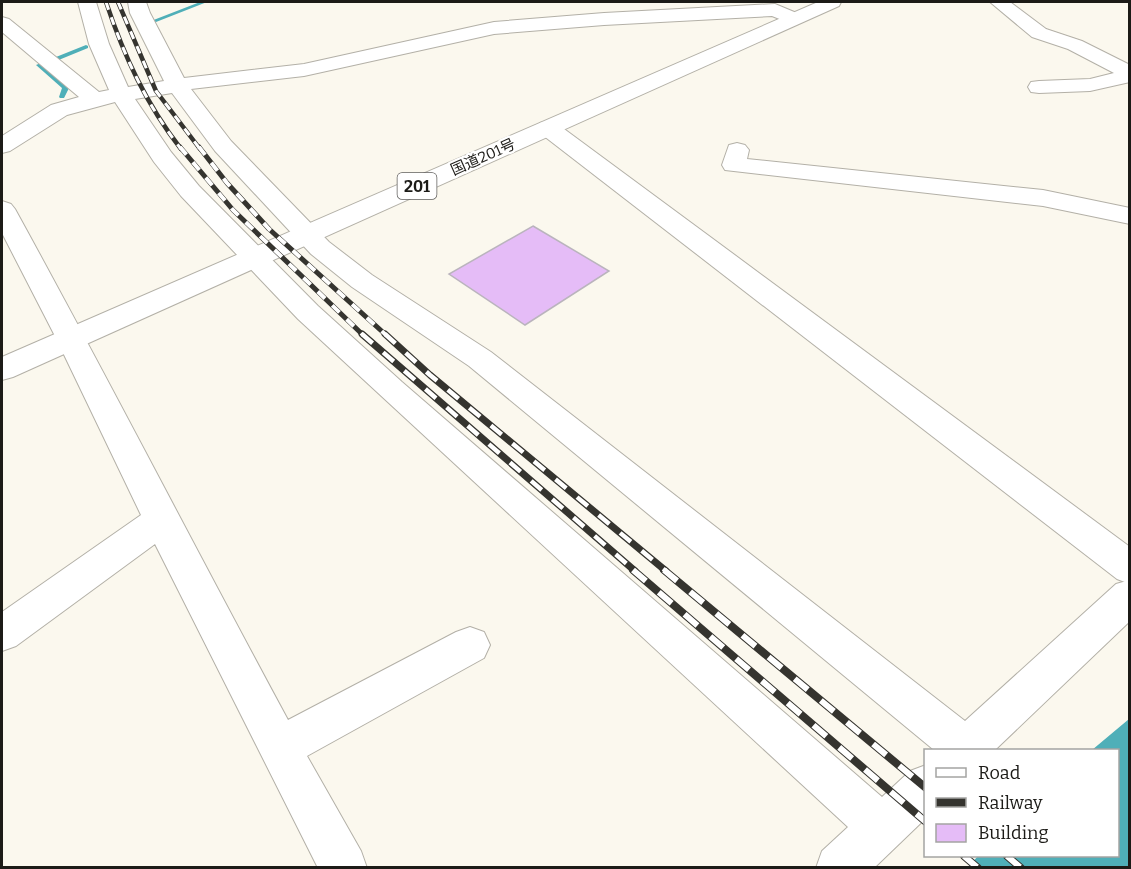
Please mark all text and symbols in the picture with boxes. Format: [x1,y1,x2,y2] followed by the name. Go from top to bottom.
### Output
[448,135,518,179] street label: 国道201号
[398,173,436,199] road number: 201
[924,749,1119,857] legend
[978,762,1021,784] text: Road
[978,792,1043,814] text: Railway
[978,822,1049,844] text: Building

